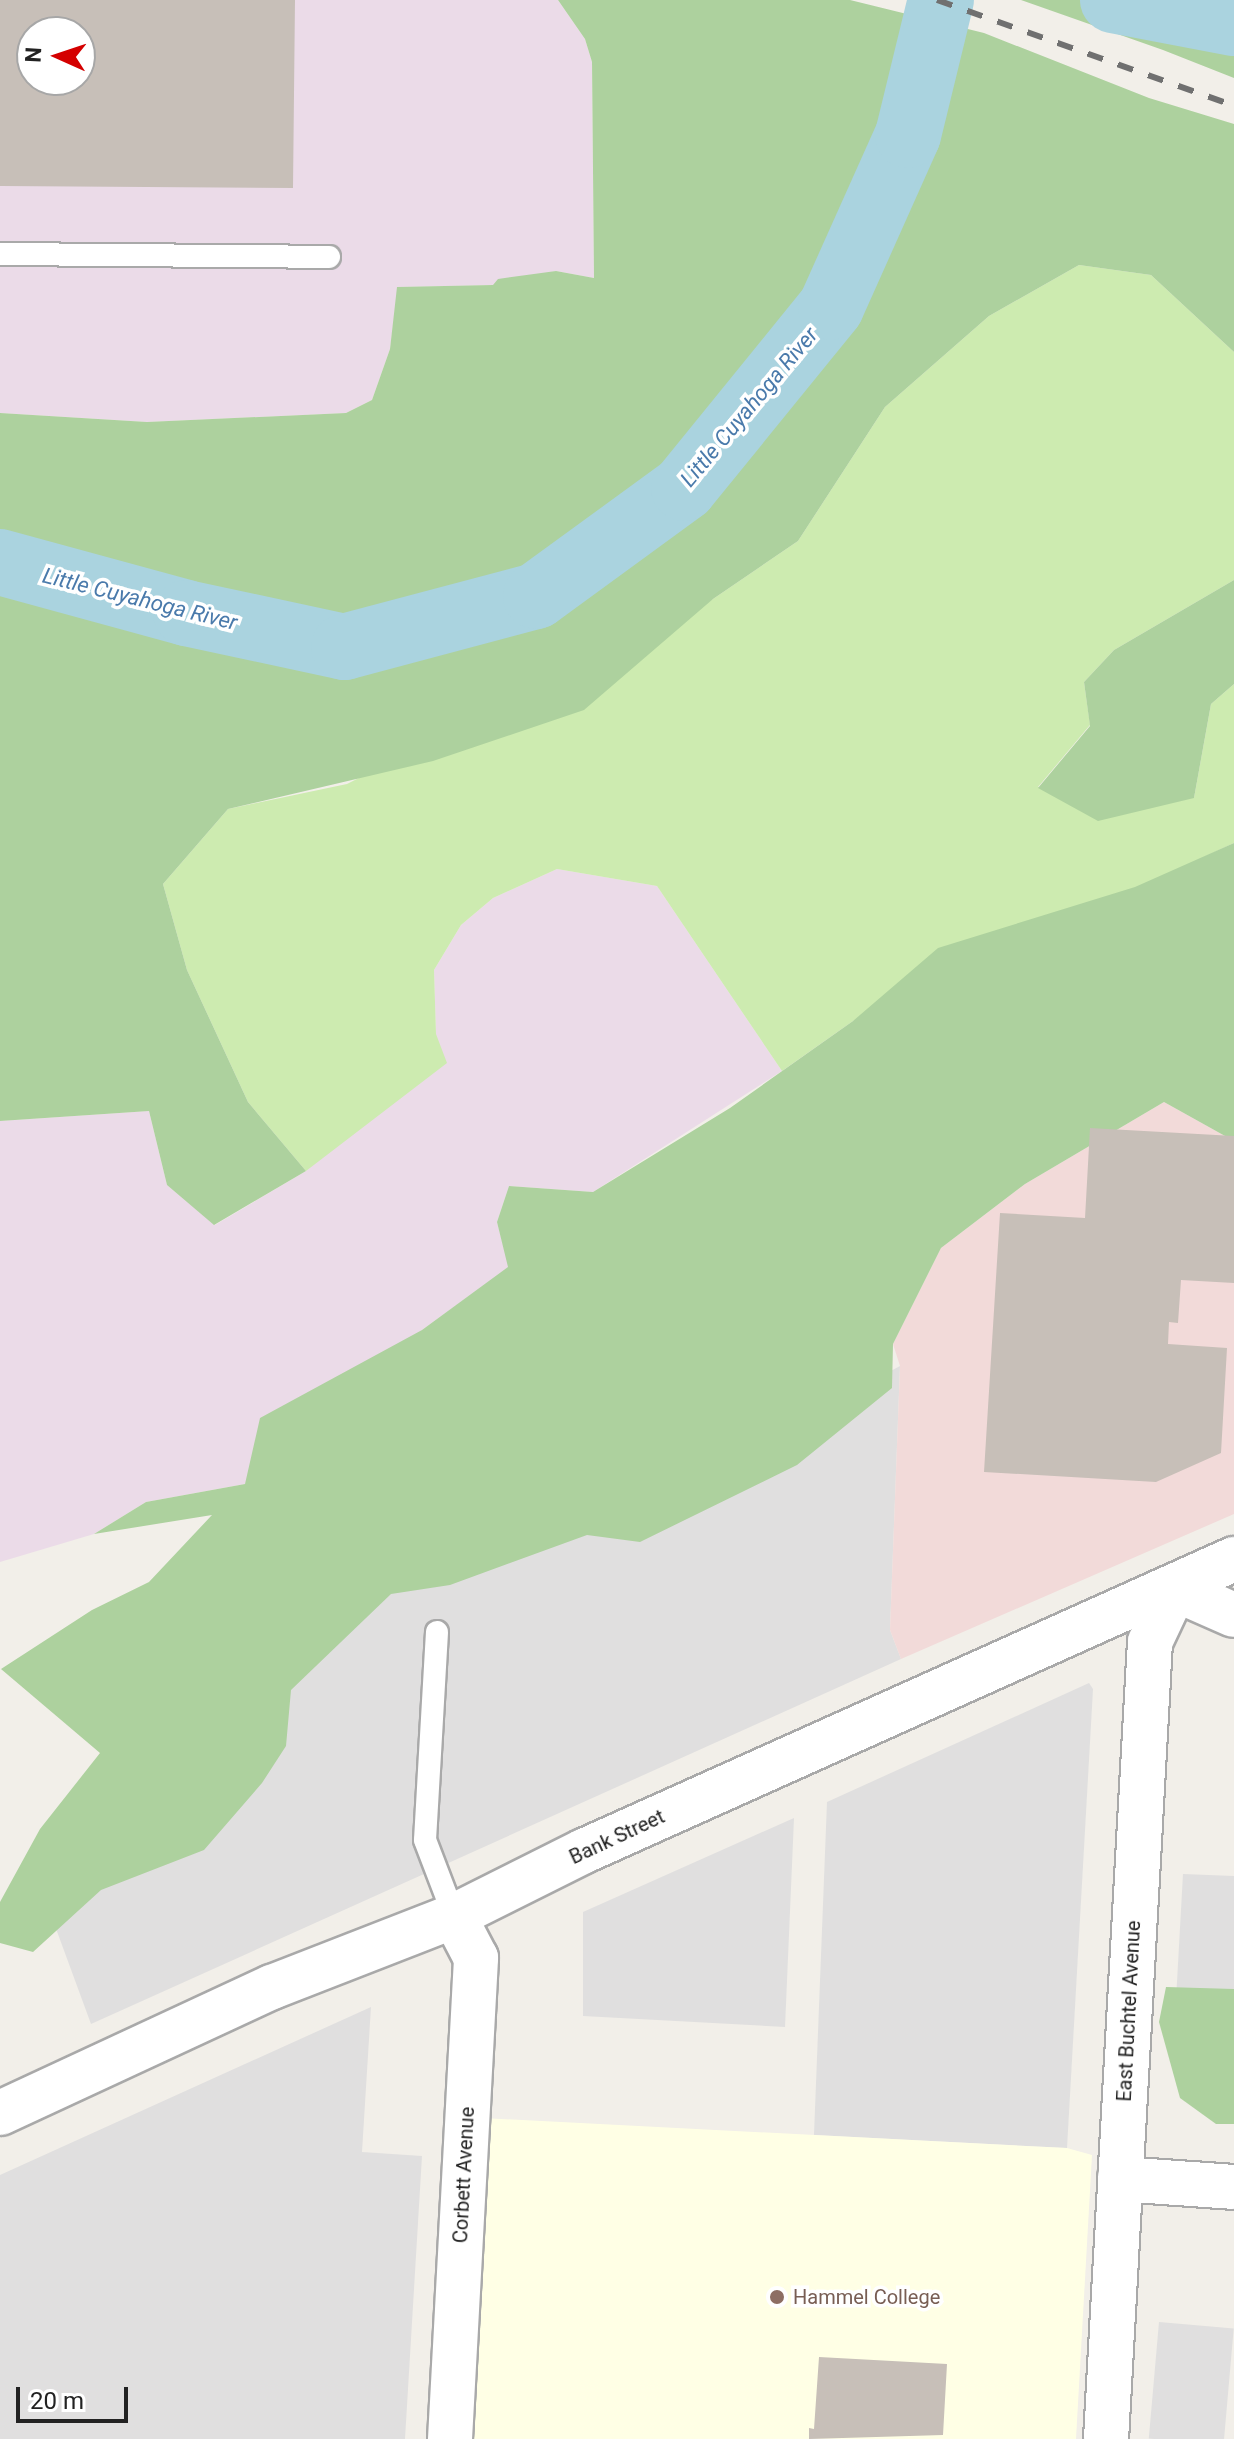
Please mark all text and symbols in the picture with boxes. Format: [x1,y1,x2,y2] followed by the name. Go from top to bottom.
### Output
[16,16,96,96] north arrow
[21,46,46,63] text: N
[675,322,823,492] water label: Little Cuyahoga River
[40,562,240,636] water label: Little Cuyahoga River
[566,1805,668,1869] street label: Bank Street
[1112,1920,1146,2102] street label: East Buchtel Avenue
[448,2106,480,2244] street label: Corbett Avenue
[793,2285,940,2309] place label: Hammel College
[768,2288,786,2306] marker: Hammel College
[20,2371,132,2421] scale bar
[30,2387,84,2415] text: 20 m

